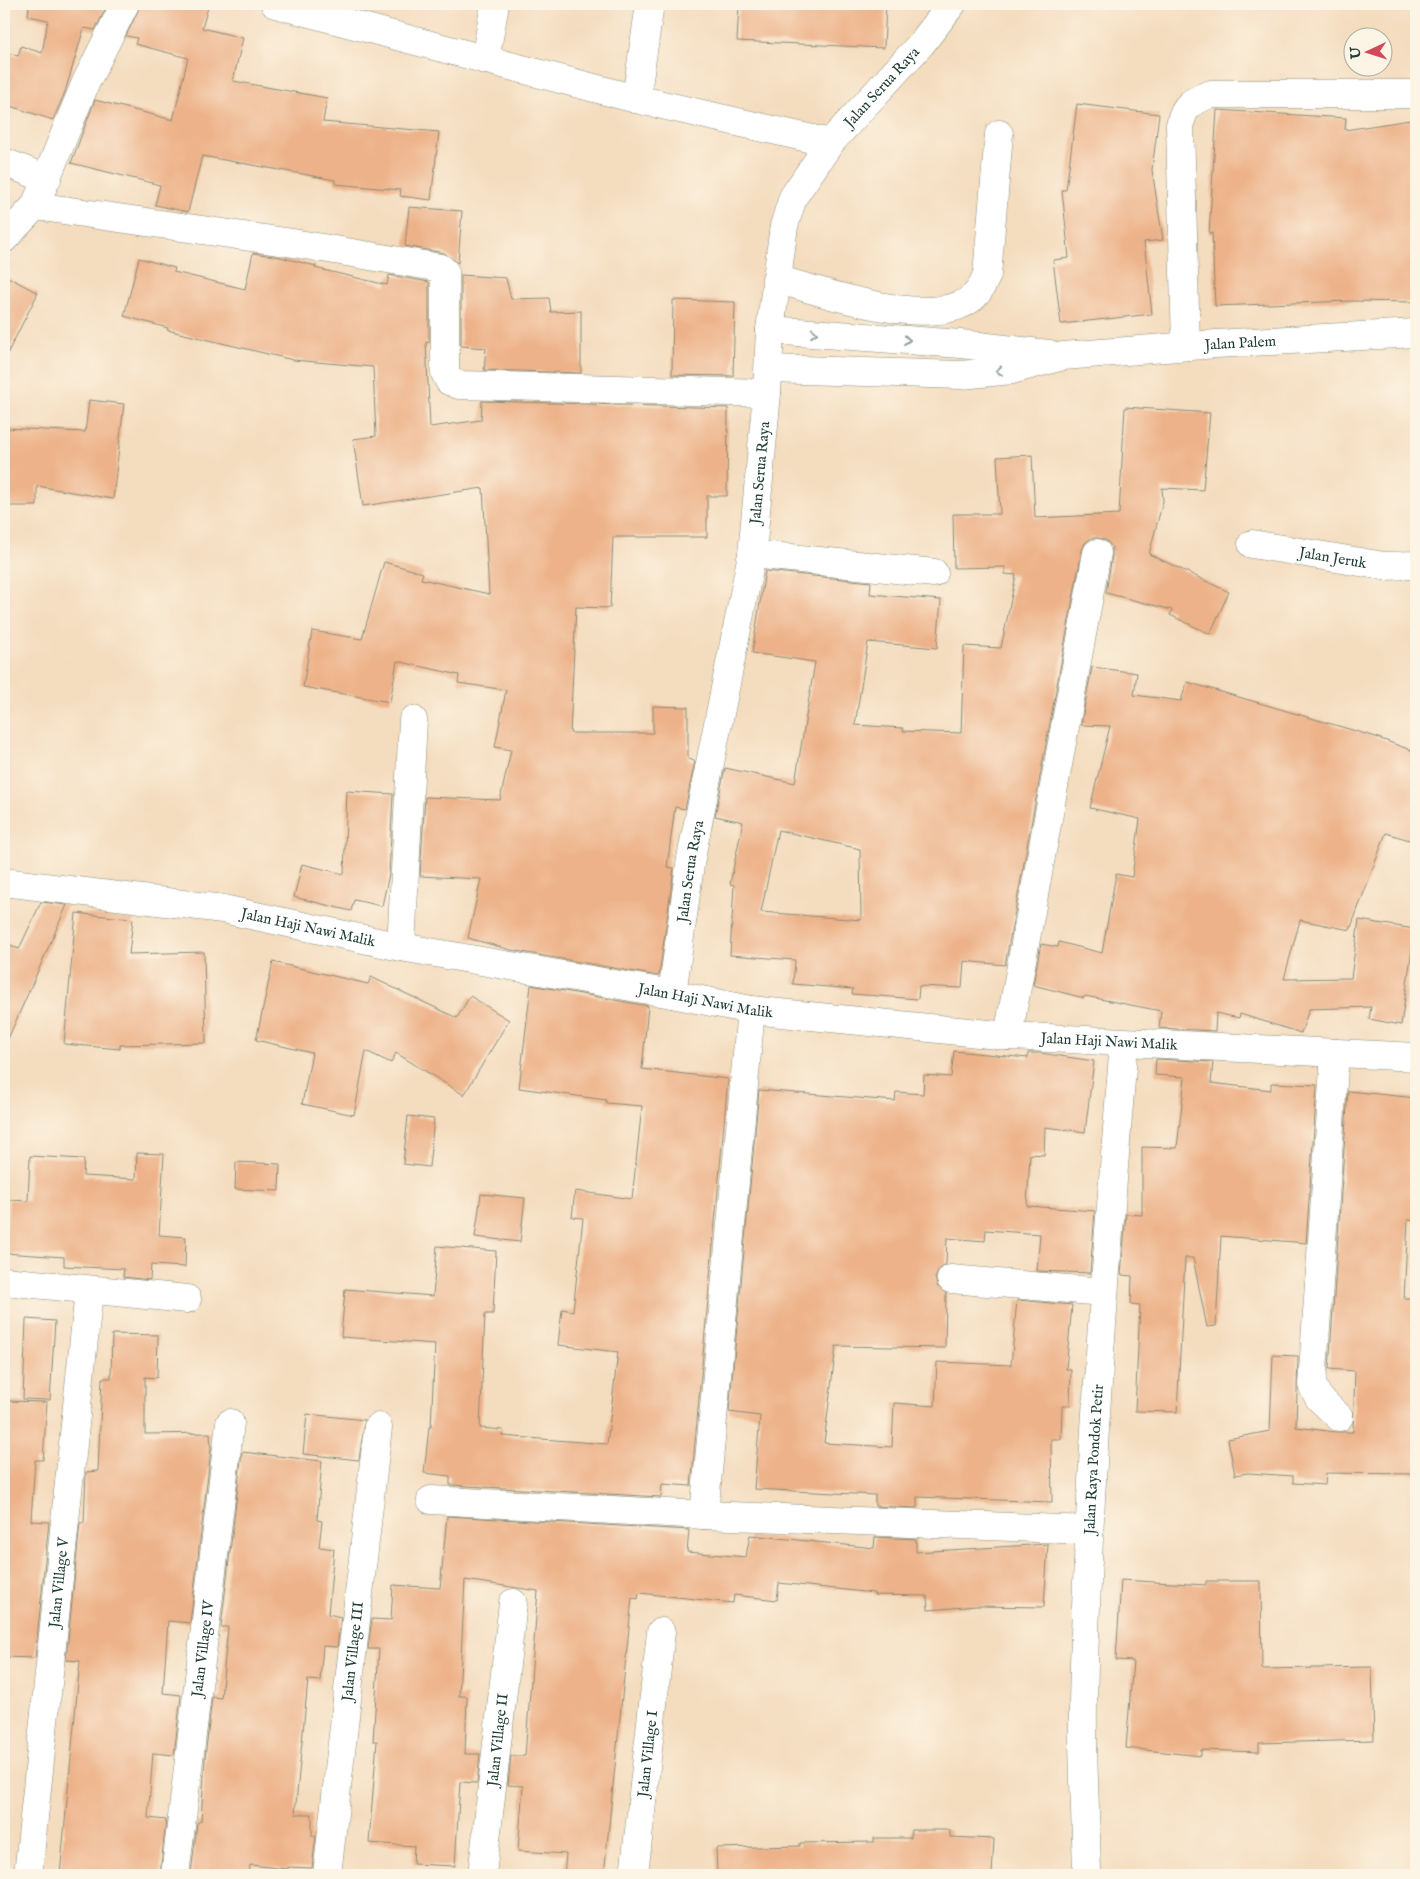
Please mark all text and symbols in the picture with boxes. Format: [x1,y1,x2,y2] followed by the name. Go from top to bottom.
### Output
[1342,28,1392,78] north arrow
[838,42,924,133] street label: Jalan Serua Raya
[1347,45,1365,60] text: U
[811,327,819,338] one-way arrow
[1202,331,1277,355] street label: Jalan Palem
[903,334,911,345] one-way arrow
[994,365,1002,376] one-way arrow
[745,420,774,527] street label: Jalan Serua Raya
[1296,542,1369,573] street label: Jalan Jeruk
[672,818,708,926] street label: Jalan Serua Raya
[237,903,378,951] street label: Jalan Haji Nawi Malik
[635,978,775,1022] street label: Jalan Haji Nawi Malik
[1038,1028,1179,1054] street label: Jalan Haji Nawi Malik
[1080,1383,1107,1537] street label: Jalan Raya Pondok Petir
[44,1535,73,1631] street label: Jalan Village V
[187,1598,218,1700] street label: Jalan Village IV
[337,1600,368,1704] street label: Jalan Village III
[482,1692,512,1790] street label: Jalan Village II
[633,1709,662,1800] street label: Jalan Village I

